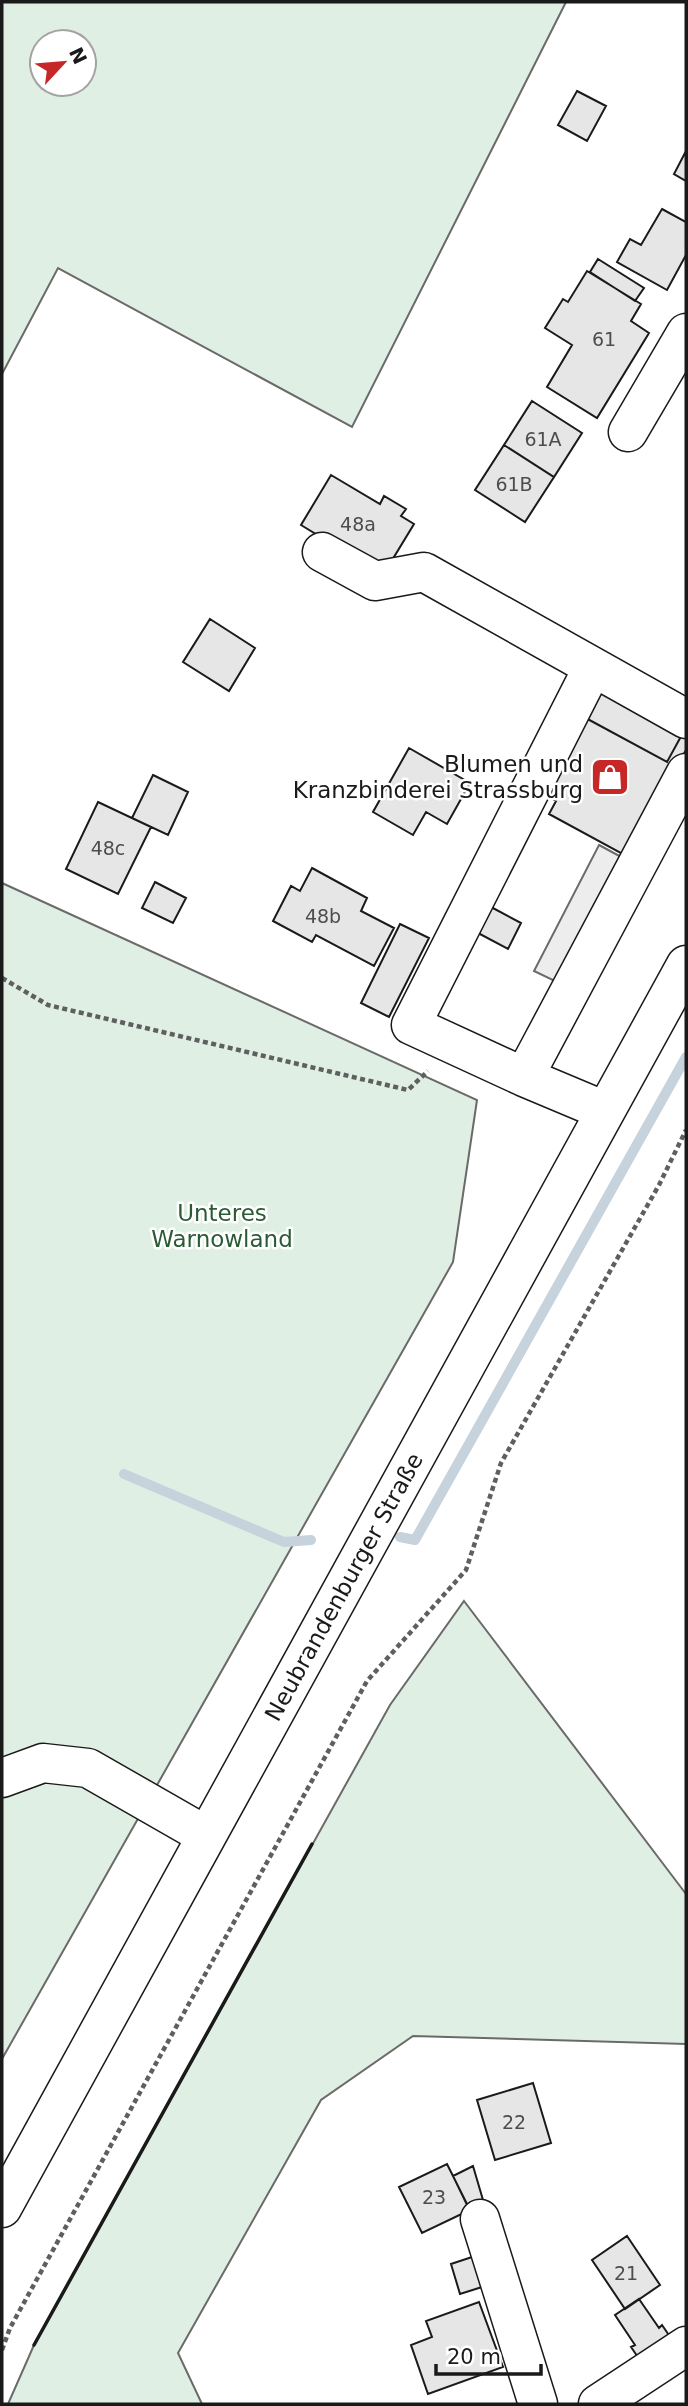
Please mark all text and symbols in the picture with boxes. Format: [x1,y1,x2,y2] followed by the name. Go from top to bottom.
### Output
[28,28,98,98] north arrow
[65,44,92,68] text: N
[592,328,616,350] house number: 61
[524,428,562,450] house number: 61A
[495,473,533,495] house number: 61B
[340,513,376,535] house number: 48a
[293,751,583,803] place label: Blumen und Kranzbinderei Strassburg
[589,756,631,798] shop icon: Blumen und Kranzbinderei Strassburg
[91,837,125,859] house number: 48c
[305,905,341,927] house number: 48b
[151,1200,293,1252] park label: Unteres Warnowland
[260,1448,428,1725] street label: Neubrandenburger Straße
[502,2111,526,2133] house number: 22
[422,2186,446,2208] house number: 23
[614,2262,638,2284] house number: 21
[436,2332,541,2376] scale bar
[447,2345,501,2369] text: 20 m

